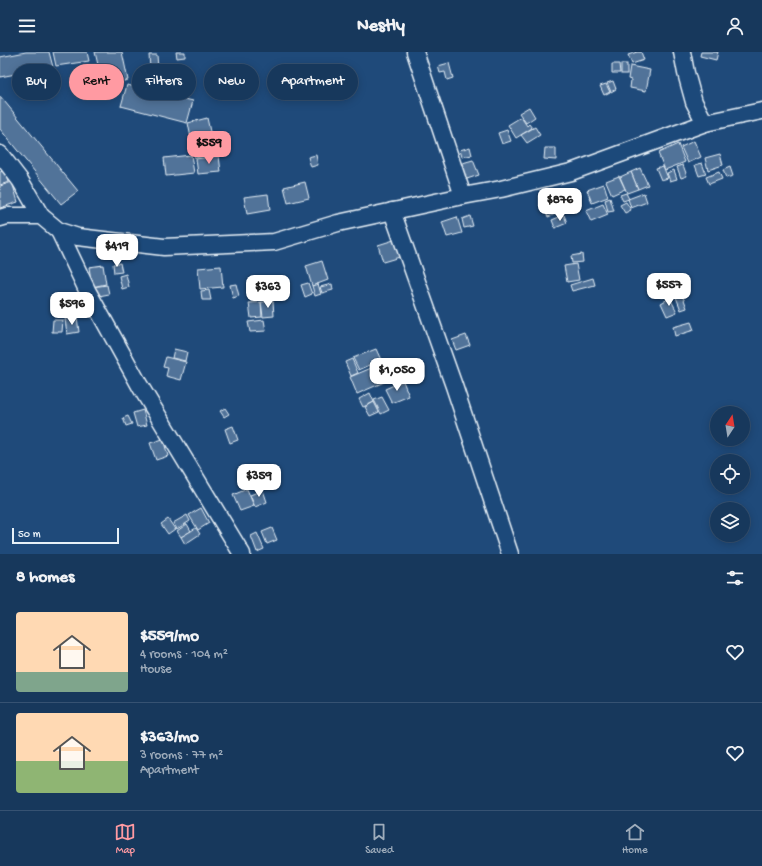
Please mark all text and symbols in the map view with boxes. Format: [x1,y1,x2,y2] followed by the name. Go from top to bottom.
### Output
[16,15,38,37] icon: menu
[724,15,746,37] icon: person
[357,16,405,37] text: Nestly
[12,64,61,100] chip: Buy
[69,64,124,100] chip: Rent
[132,64,196,100] chip: Filters
[204,64,259,100] chip: New
[267,64,358,100] chip: Apartment
[185,131,233,165] pin: $559
[196,136,222,151] text: $559
[536,188,584,222] pin: $876
[547,193,573,208] text: $876
[93,234,141,268] pin: $419
[105,239,129,254] text: $419
[645,273,693,307] pin: $557
[244,275,292,309] pin: $363
[656,278,682,293] text: $557
[255,280,281,295] text: $363
[48,292,96,326] pin: $596
[59,297,85,312] text: $596
[364,358,430,392] pin: $1,050
[379,363,415,378] text: $1,050
[710,406,750,446] north arrow
[710,406,750,542] map controls
[710,454,750,494] button: locate
[235,464,283,498] pin: $359
[246,469,272,484] text: $359
[710,502,750,542] button: layers
[12,526,119,545] scale bar
[18,529,40,541] text: 50 m
[724,567,746,589] icon: filters
[16,568,74,588] text: 8 homes
[140,627,199,647] text: $559/mo
[48,628,96,676] icon: home
[724,641,746,663] icon: heart
[140,647,228,662] text: 4 rooms · 104 m²
[140,662,172,677] text: House
[140,728,199,748] text: $363/mo
[48,729,96,777] icon: home
[724,742,746,764] icon: heart
[140,748,223,763] text: 3 rooms · 77 m²
[140,763,199,778] text: Apartment
[114,821,136,857] tab: Map
[365,821,393,857] tab: Saved
[622,821,648,857] tab: Home

